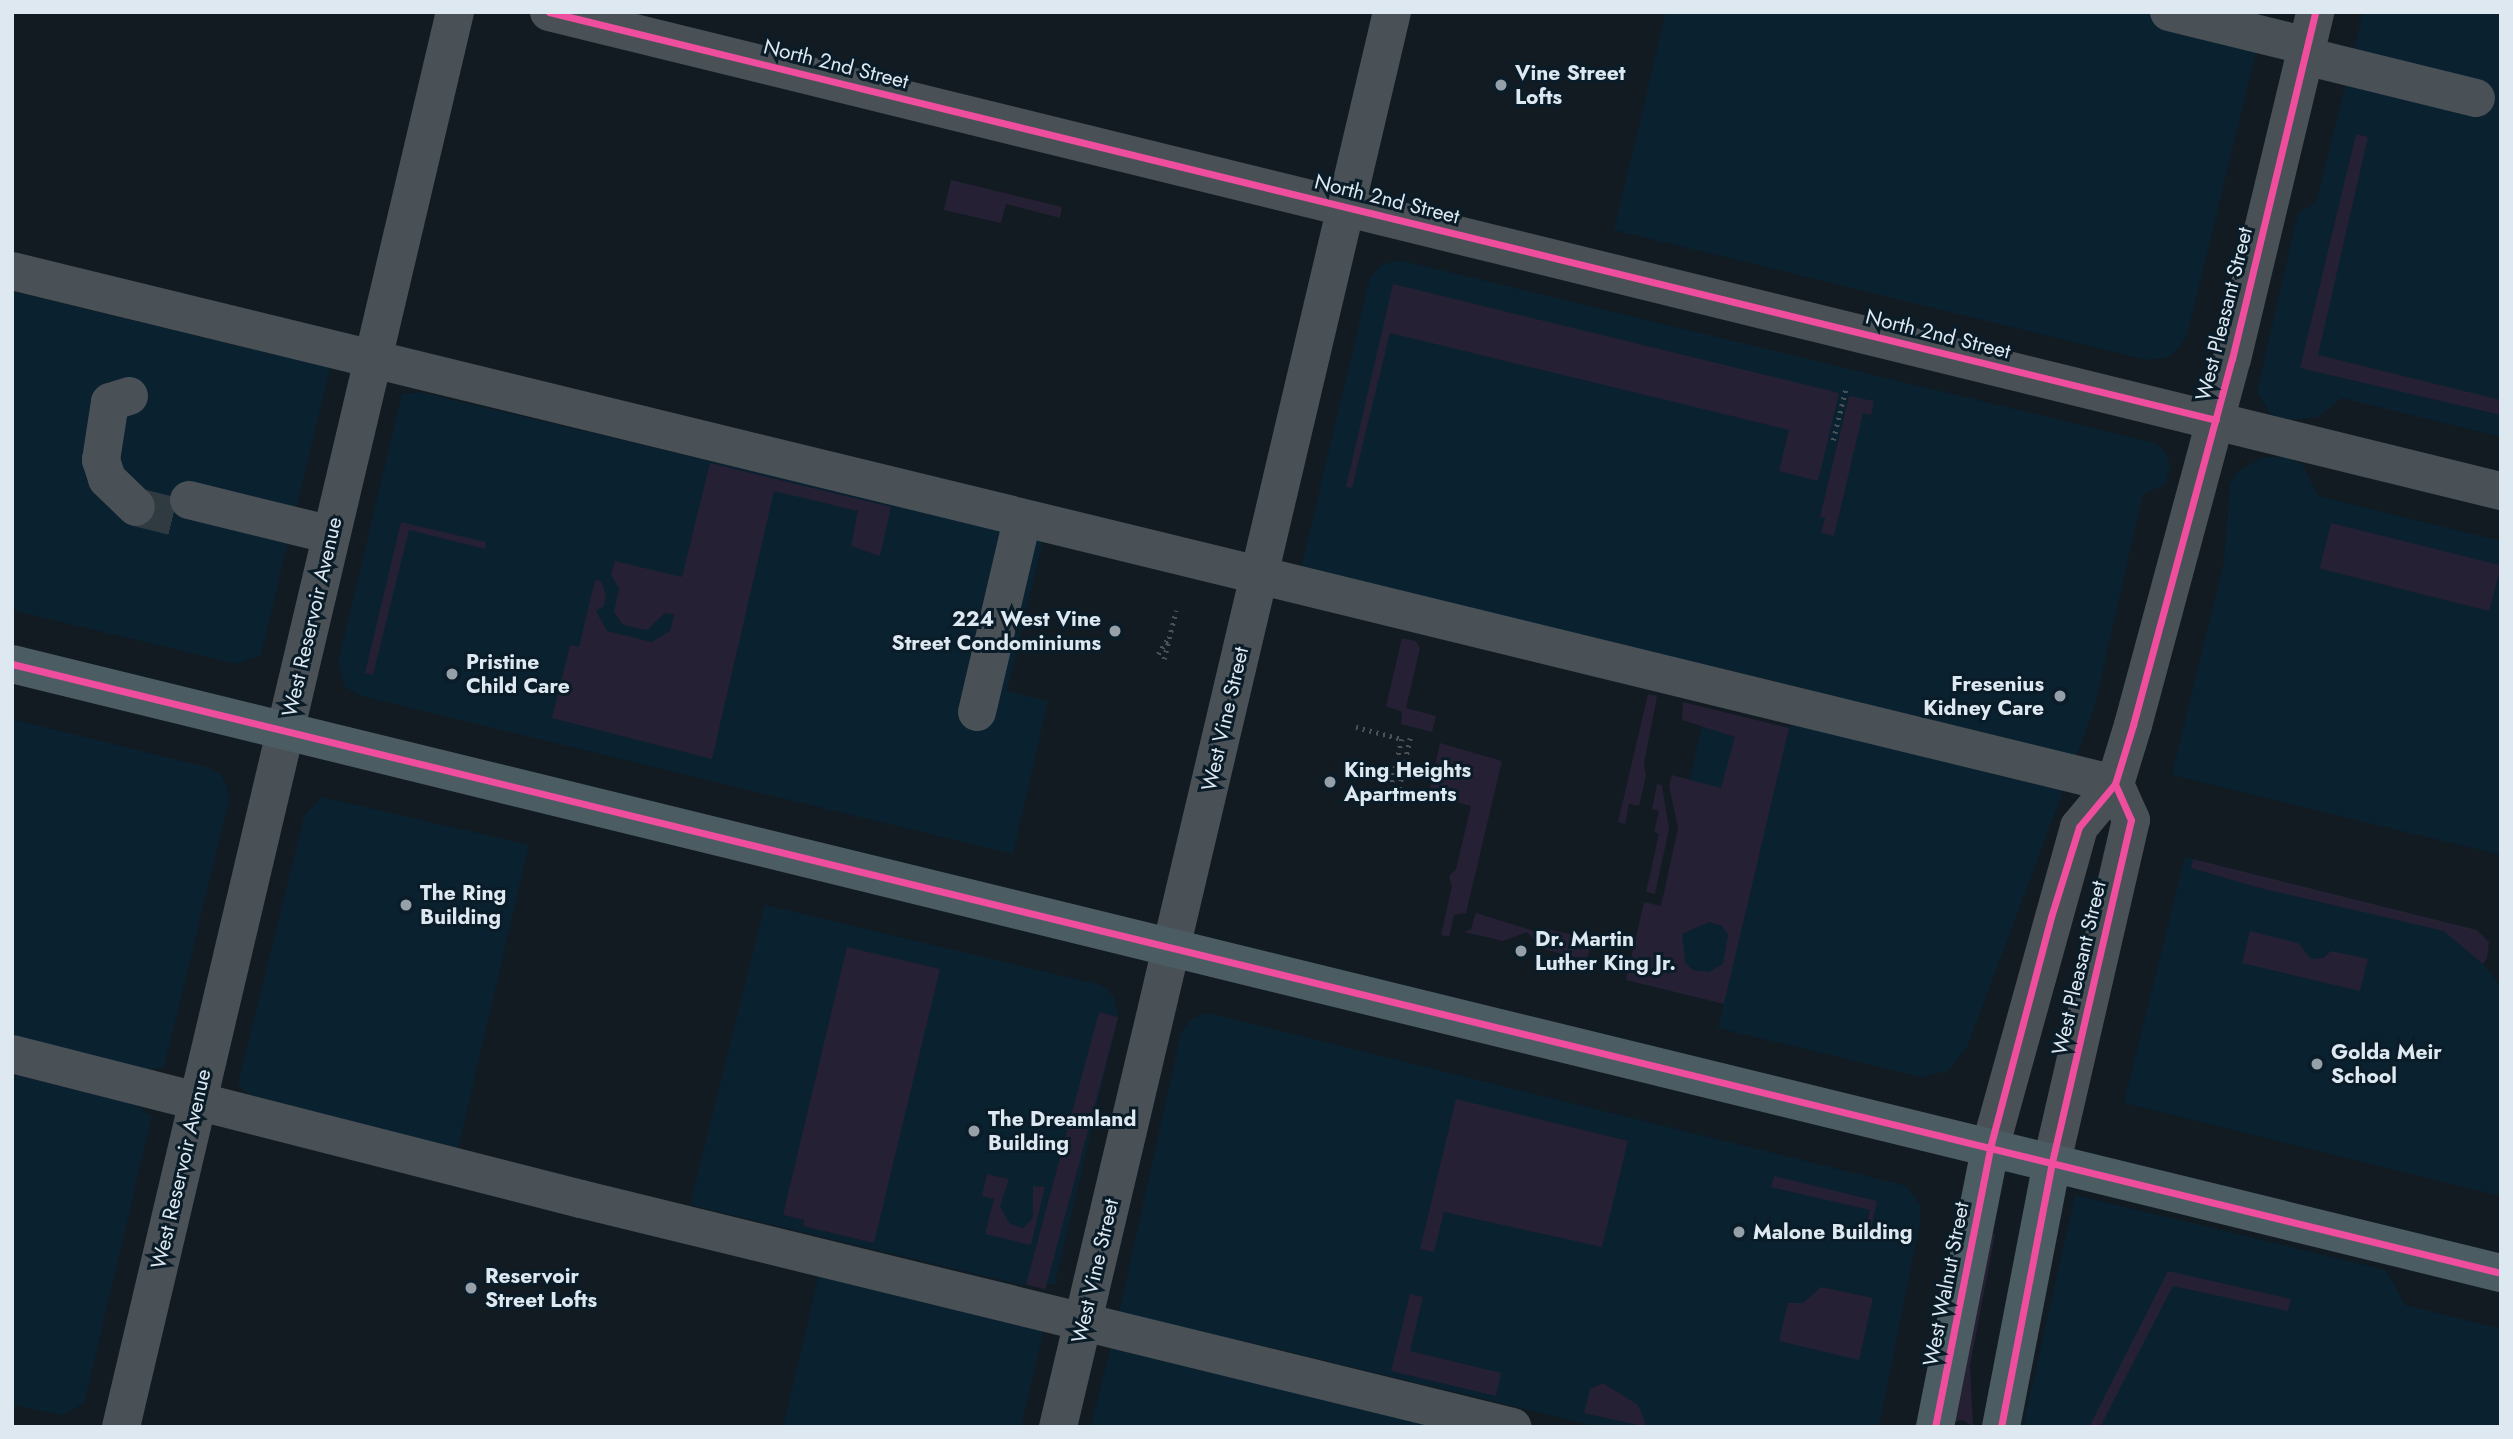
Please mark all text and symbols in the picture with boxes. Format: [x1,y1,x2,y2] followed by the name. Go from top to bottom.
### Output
[761,34,911,94] street label: North 2nd Street
[1515,60,1626,110] place label: Vine Street Lofts
[1493,77,1509,93] marker: Vine Street Lofts
[1312,169,1462,229] street label: North 2nd Street
[2190,225,2258,403] street label: West Pleasant Street
[1863,304,2013,364] street label: North 2nd Street
[277,515,347,719] street label: West Reservoir Avenue
[892,606,1101,656] place label: 224 West Vine Street Condominiums
[1107,623,1123,639] marker: 224 West Vine Street Condominiums
[1196,644,1254,794] street label: West Vine Street
[466,649,570,699] place label: Pristine Child Care
[444,666,460,682] marker: Pristine Child Care
[1923,671,2044,721] place label: Fresenius Kidney Care
[2050,686,2070,706] marker: Fresenius Kidney Care
[1344,757,1471,807] place label: King Heights Apartments
[1322,774,1338,790] marker: King Heights Apartments
[2047,878,2111,1058] street label: West Pleasant Street
[420,880,506,930] place label: The Ring Building
[398,897,414,913] marker: The Ring Building
[1535,926,1676,976] place label: Dr. Martin Luther King Jr.
[1513,943,1529,959] marker: Dr. Martin Luther King Jr.
[2331,1039,2442,1089] place label: Golda Meir School
[2309,1056,2325,1072] marker: Golda Meir School
[146,1067,216,1271] street label: West Reservoir Avenue
[988,1106,1136,1156] place label: The Dreamland Building
[966,1123,982,1139] marker: The Dreamland Building
[1066,1196,1124,1346] street label: West Vine Street
[1918,1200,1974,1368] street label: West Walnut Street
[1753,1219,1913,1245] place label: Malone Building
[1731,1224,1747,1240] marker: Malone Building
[485,1263,597,1313] place label: Reservoir Street Lofts
[463,1280,479,1296] marker: Reservoir Street Lofts

